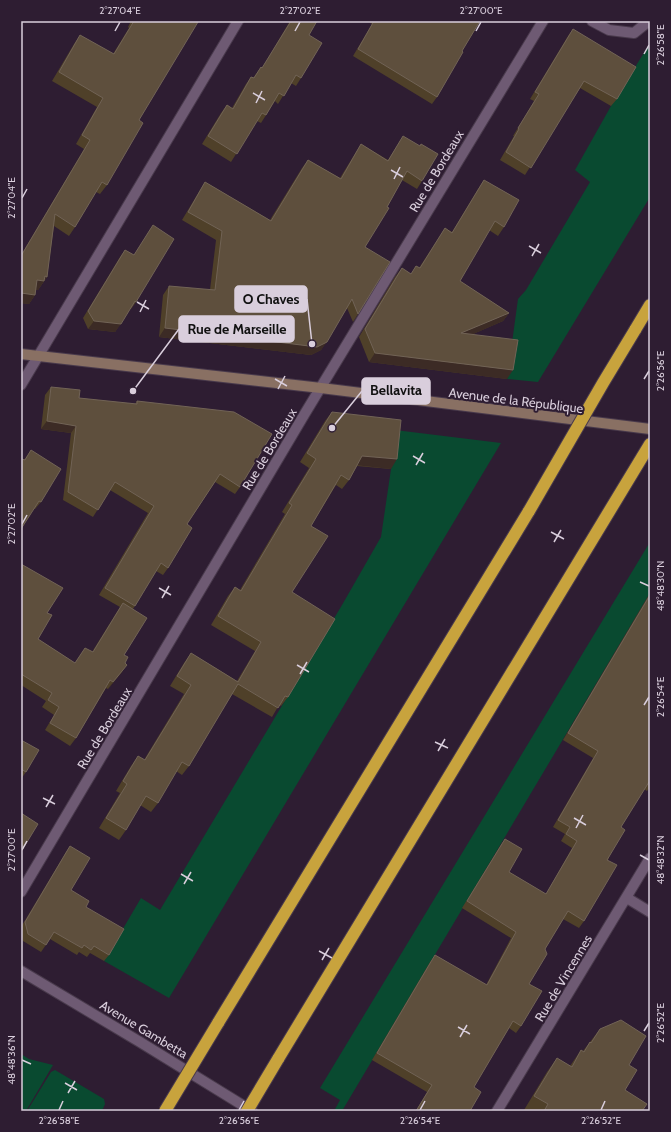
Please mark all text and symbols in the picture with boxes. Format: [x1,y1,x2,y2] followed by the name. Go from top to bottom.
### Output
[99,4,141,17] text: 2°27'04"E
[279,4,321,17] text: 2°27'02"E
[460,4,503,17] text: 2°27'00"E
[654,24,667,66] text: 2°26'58"E
[405,126,467,215] street label: Rue de Bordeaux
[5,177,18,219] text: 2°27'04"E
[235,286,307,312] callout: O Chaves
[243,290,299,308] text: O Chaves
[179,316,294,342] callout: Rue de Marseille
[187,320,287,338] text: Rue de Marseille
[654,350,667,391] text: 2°26'56"E
[362,378,430,404] callout: Bellavita
[370,381,422,399] text: Bellavita
[448,384,584,416] street label: Avenue de la République
[238,404,300,493] street label: Rue de Bordeaux
[5,503,18,545] text: 2°27'02"E
[654,561,667,611] text: 48°48'30"N
[654,676,667,717] text: 2°26'54"E
[73,683,135,772] street label: Rue de Bordeaux
[5,828,18,871] text: 2°27'00"E
[654,836,667,884] text: 48°48'32"N
[531,931,596,1024] street label: Rue de Vincennes
[97,997,191,1062] street label: Avenue Gambetta
[654,1002,667,1043] text: 2°26'52"E
[5,1035,18,1085] text: 48°48'36"N
[38,1114,80,1127] text: 2°26'58"E
[219,1114,260,1127] text: 2°26'56"E
[400,1114,441,1127] text: 2°26'54"E
[581,1114,622,1127] text: 2°26'52"E

